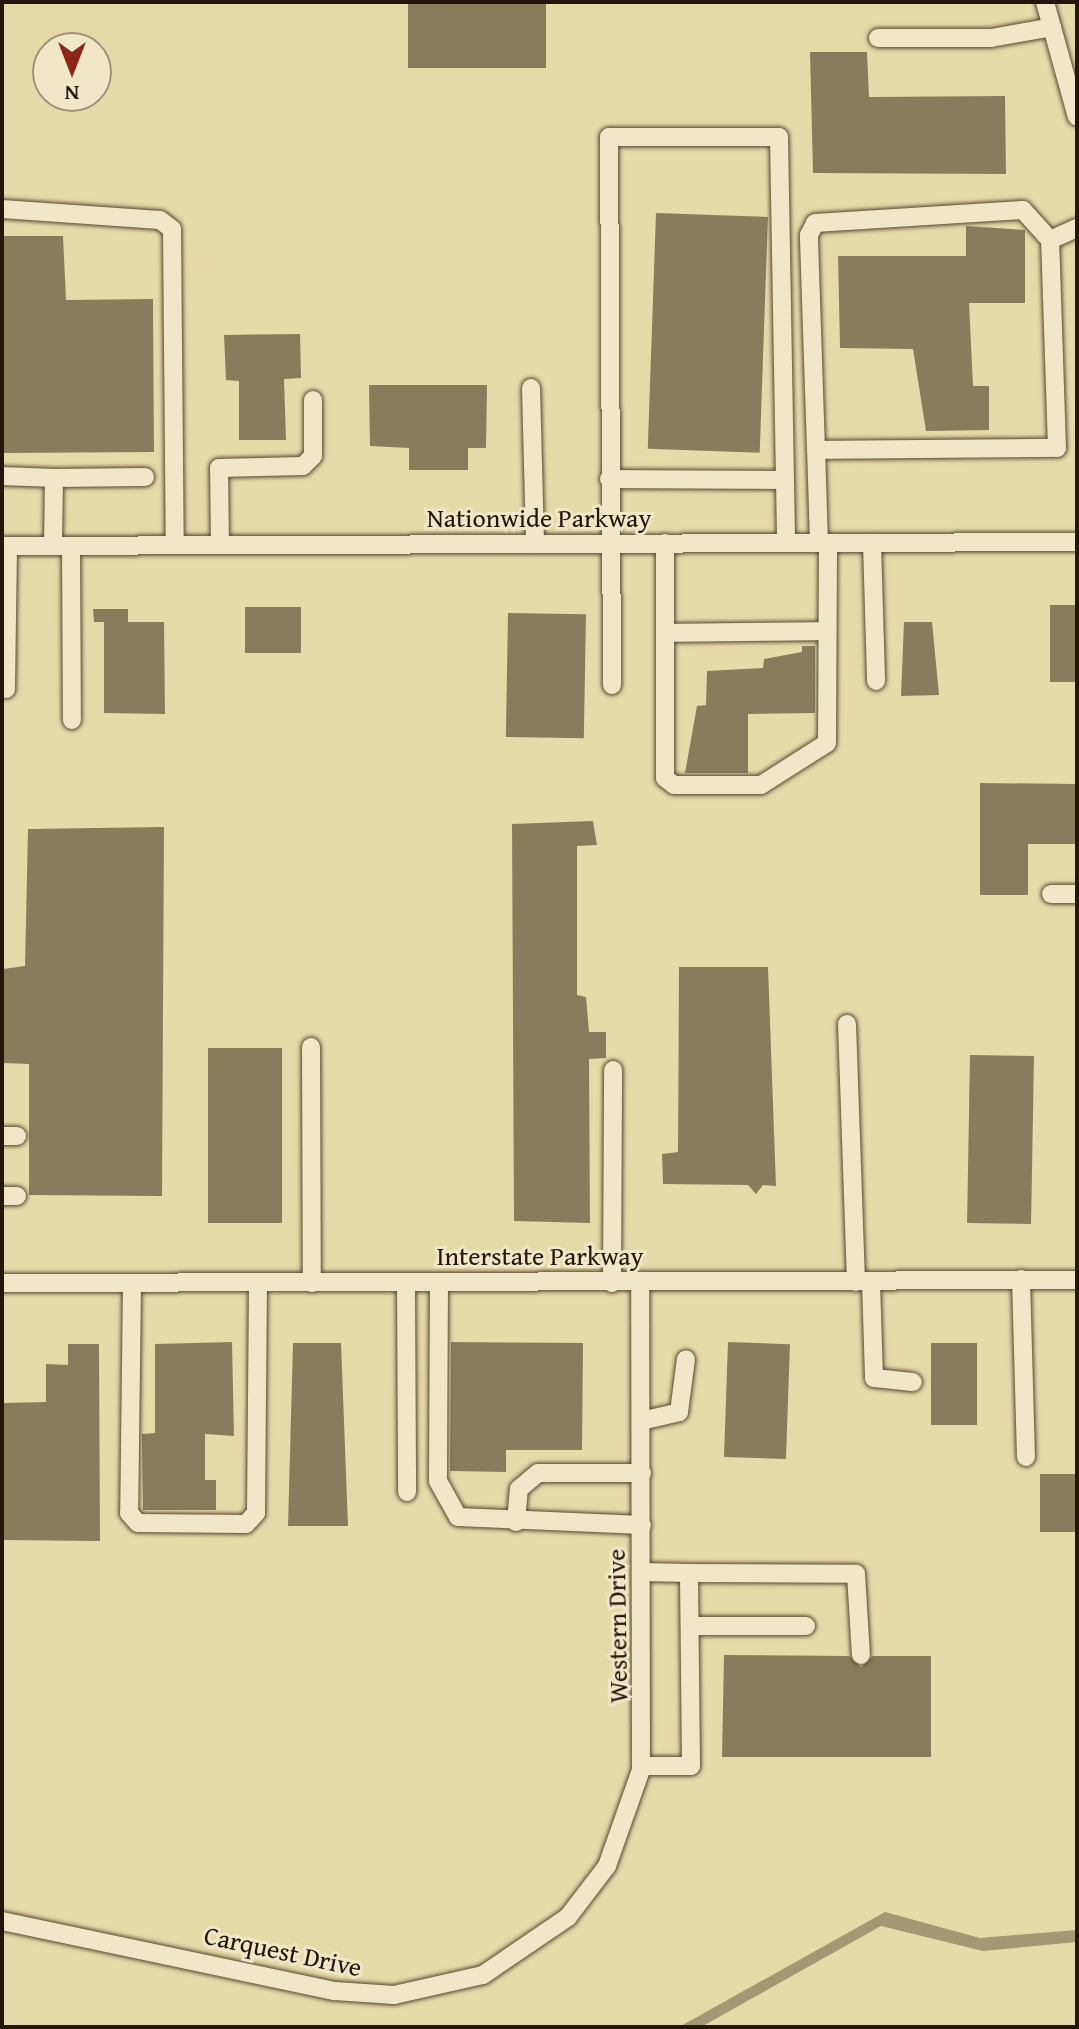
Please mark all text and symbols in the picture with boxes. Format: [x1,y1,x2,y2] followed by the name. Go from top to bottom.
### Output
[32,32,112,112] north arrow
[65,78,79,110] text: N
[427,502,651,534] street label: Nationwide Parkway
[436,1240,644,1272] street label: Interstate Parkway
[600,1549,634,1703] street label: Western Drive
[201,1919,365,1983] street label: Carquest Drive

